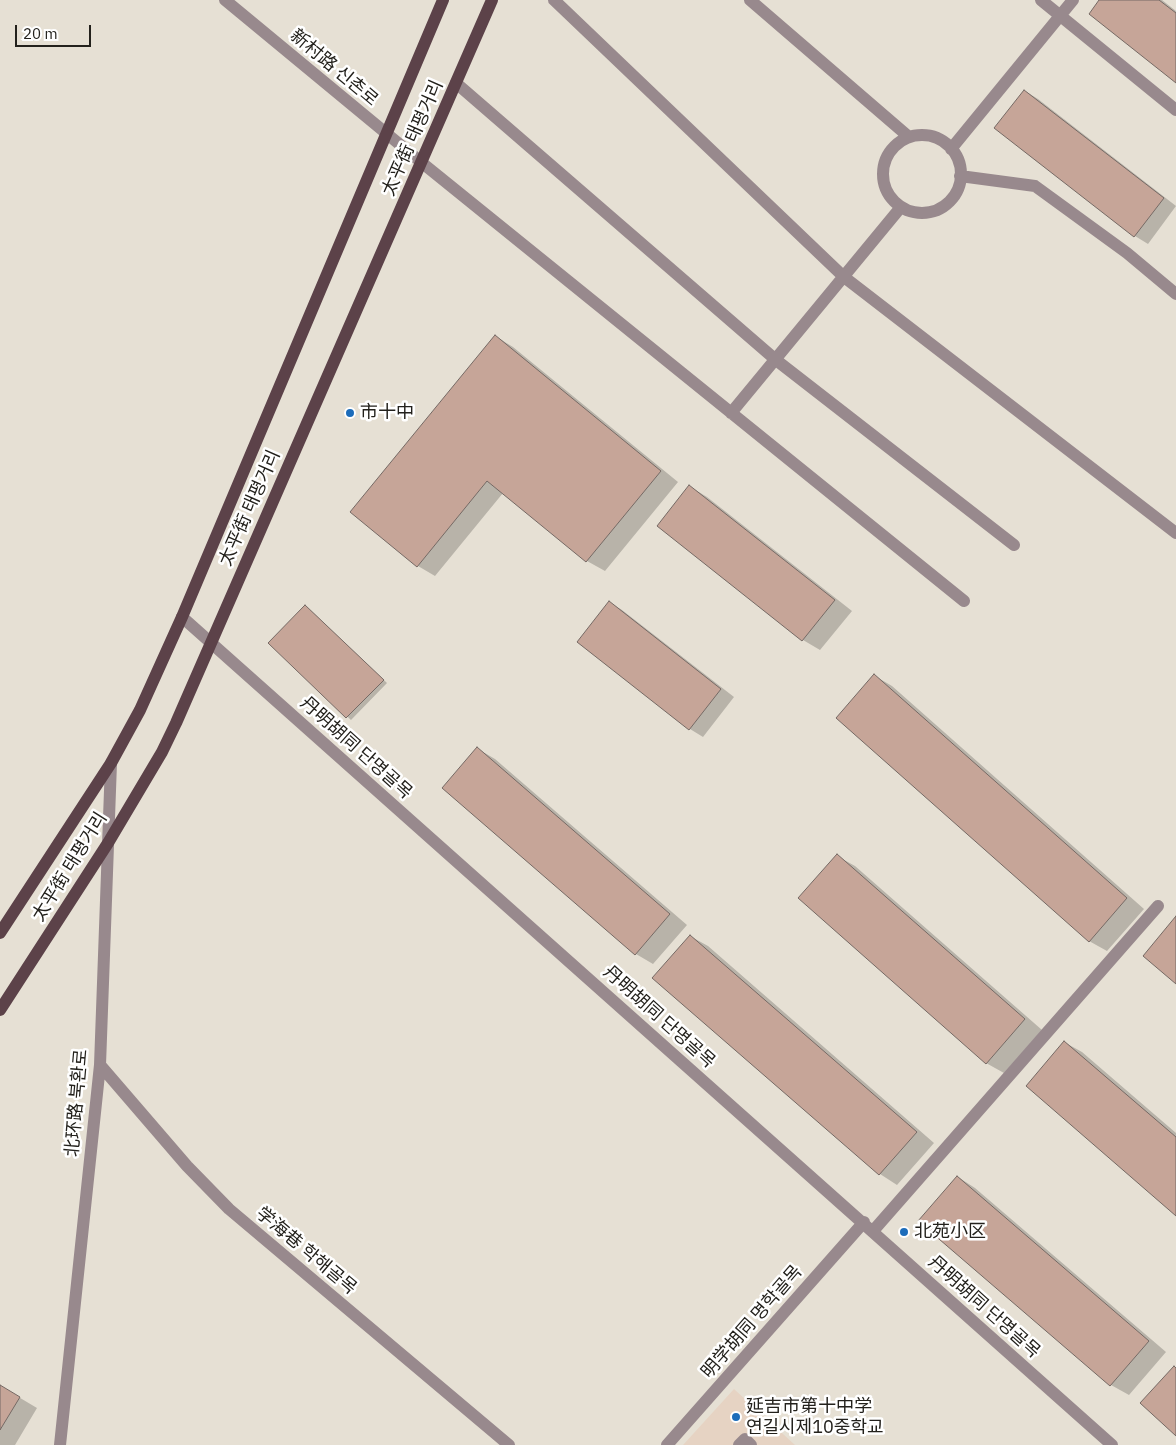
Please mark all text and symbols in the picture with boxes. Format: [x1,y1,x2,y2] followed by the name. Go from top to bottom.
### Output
[18,15,94,47] scale bar
[23,24,58,43] text: 20 m
[286,25,382,111] street label: 新村路 신촌로
[378,77,448,199] street label: 太平街 태평거리
[360,402,414,424] place label: 市十中
[344,407,356,419] marker: 市十中
[215,447,285,569] street label: 太平街 태평거리
[296,692,416,804] street label: 丹明胡同 단명골목
[28,808,112,926] street label: 太平街 태평거리
[599,961,719,1073] street label: 丹明胡同 단명골목
[62,1048,92,1158] street label: 北环路 북환로
[251,1203,361,1299] street label: 学海巷 학해골목
[914,1221,986,1243] place label: 北苑小区
[898,1226,910,1238] marker: 北苑小区
[924,1251,1044,1363] street label: 丹明胡同 단명골목
[697,1261,807,1383] street label: 明学胡同 명학골목
[746,1396,884,1438] place label: 延吉市第十中学 연길시제10중학교
[730,1411,742,1423] marker: 延吉市第十中学 연길시제10중학교

